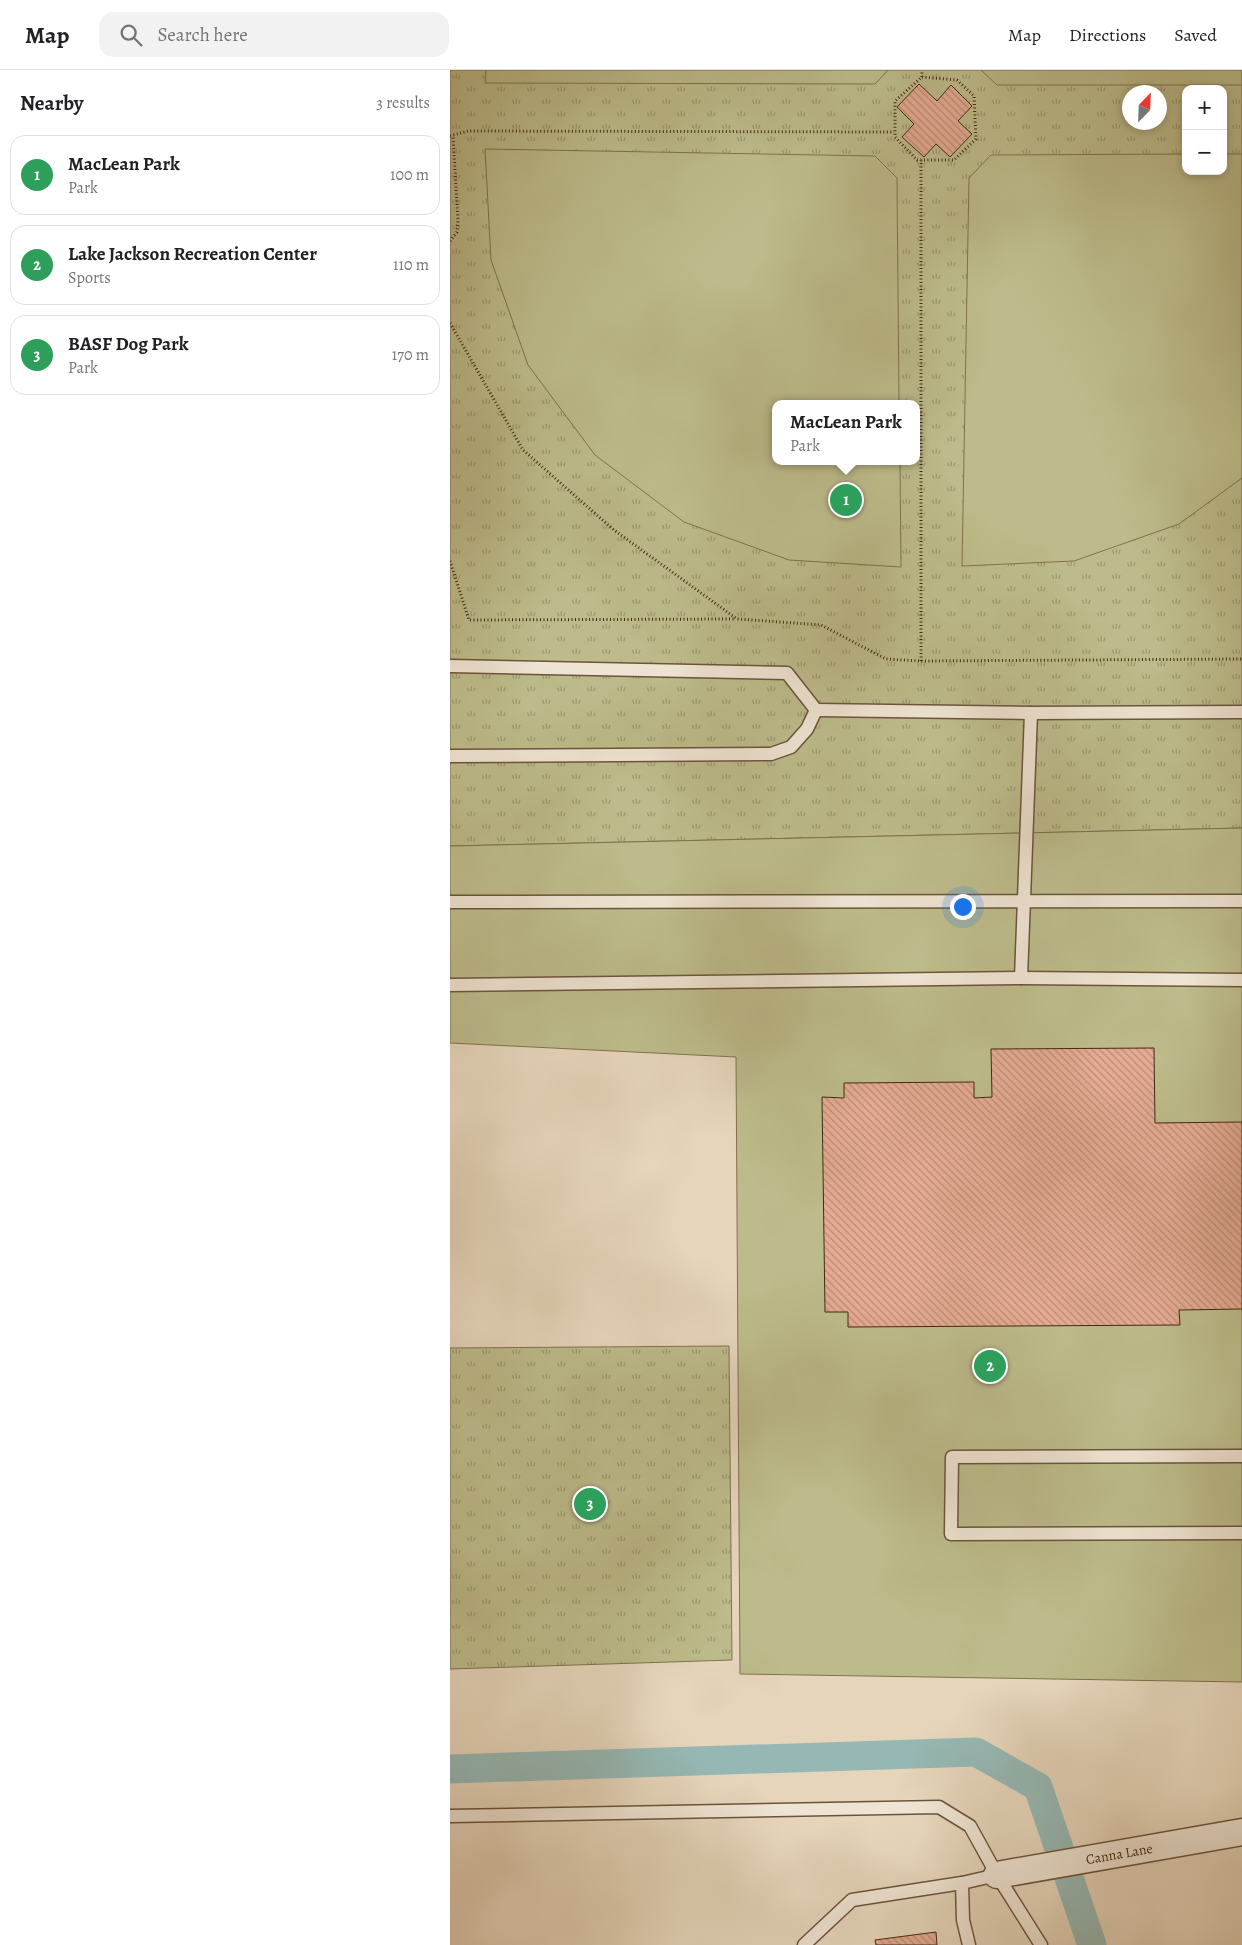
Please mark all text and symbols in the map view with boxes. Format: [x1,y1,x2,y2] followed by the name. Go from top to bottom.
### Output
[99,12,449,57] search box
[25,19,69,51] text: Map
[117,21,145,49] icon: search
[157,22,248,48] text: Search here
[1008,23,1041,47] text: Map
[1069,23,1146,47] text: Directions
[1174,23,1217,47] text: Saved
[1122,85,1167,130] north arrow
[1182,85,1227,175] map controls
[1182,85,1227,130] button: +
[20,89,83,117] text: Nearby
[376,92,430,114] text: 3 results
[1182,130,1227,175] button: −
[68,151,180,177] text: MacLean Park
[34,164,40,186] text: 1
[390,164,429,186] text: 100 m
[68,177,98,199] text: Park
[68,241,317,267] text: Lake Jackson Recreation Center
[33,254,41,276] text: 2
[393,254,429,276] text: 110 m
[68,267,111,289] text: Sports
[68,331,189,357] text: BASF Dog Park
[34,344,40,366] text: 3
[392,344,429,366] text: 170 m
[68,357,98,379] text: Park
[772,400,920,465] popup
[790,409,902,435] text: MacLean Park
[790,435,820,457] text: Park
[830,481,862,519] pin: 1
[950,894,976,920] your location
[974,1347,1006,1385] pin: 2
[574,1485,606,1523] pin: 3
[1084,1838,1154,1869] street label: Canna Lane

